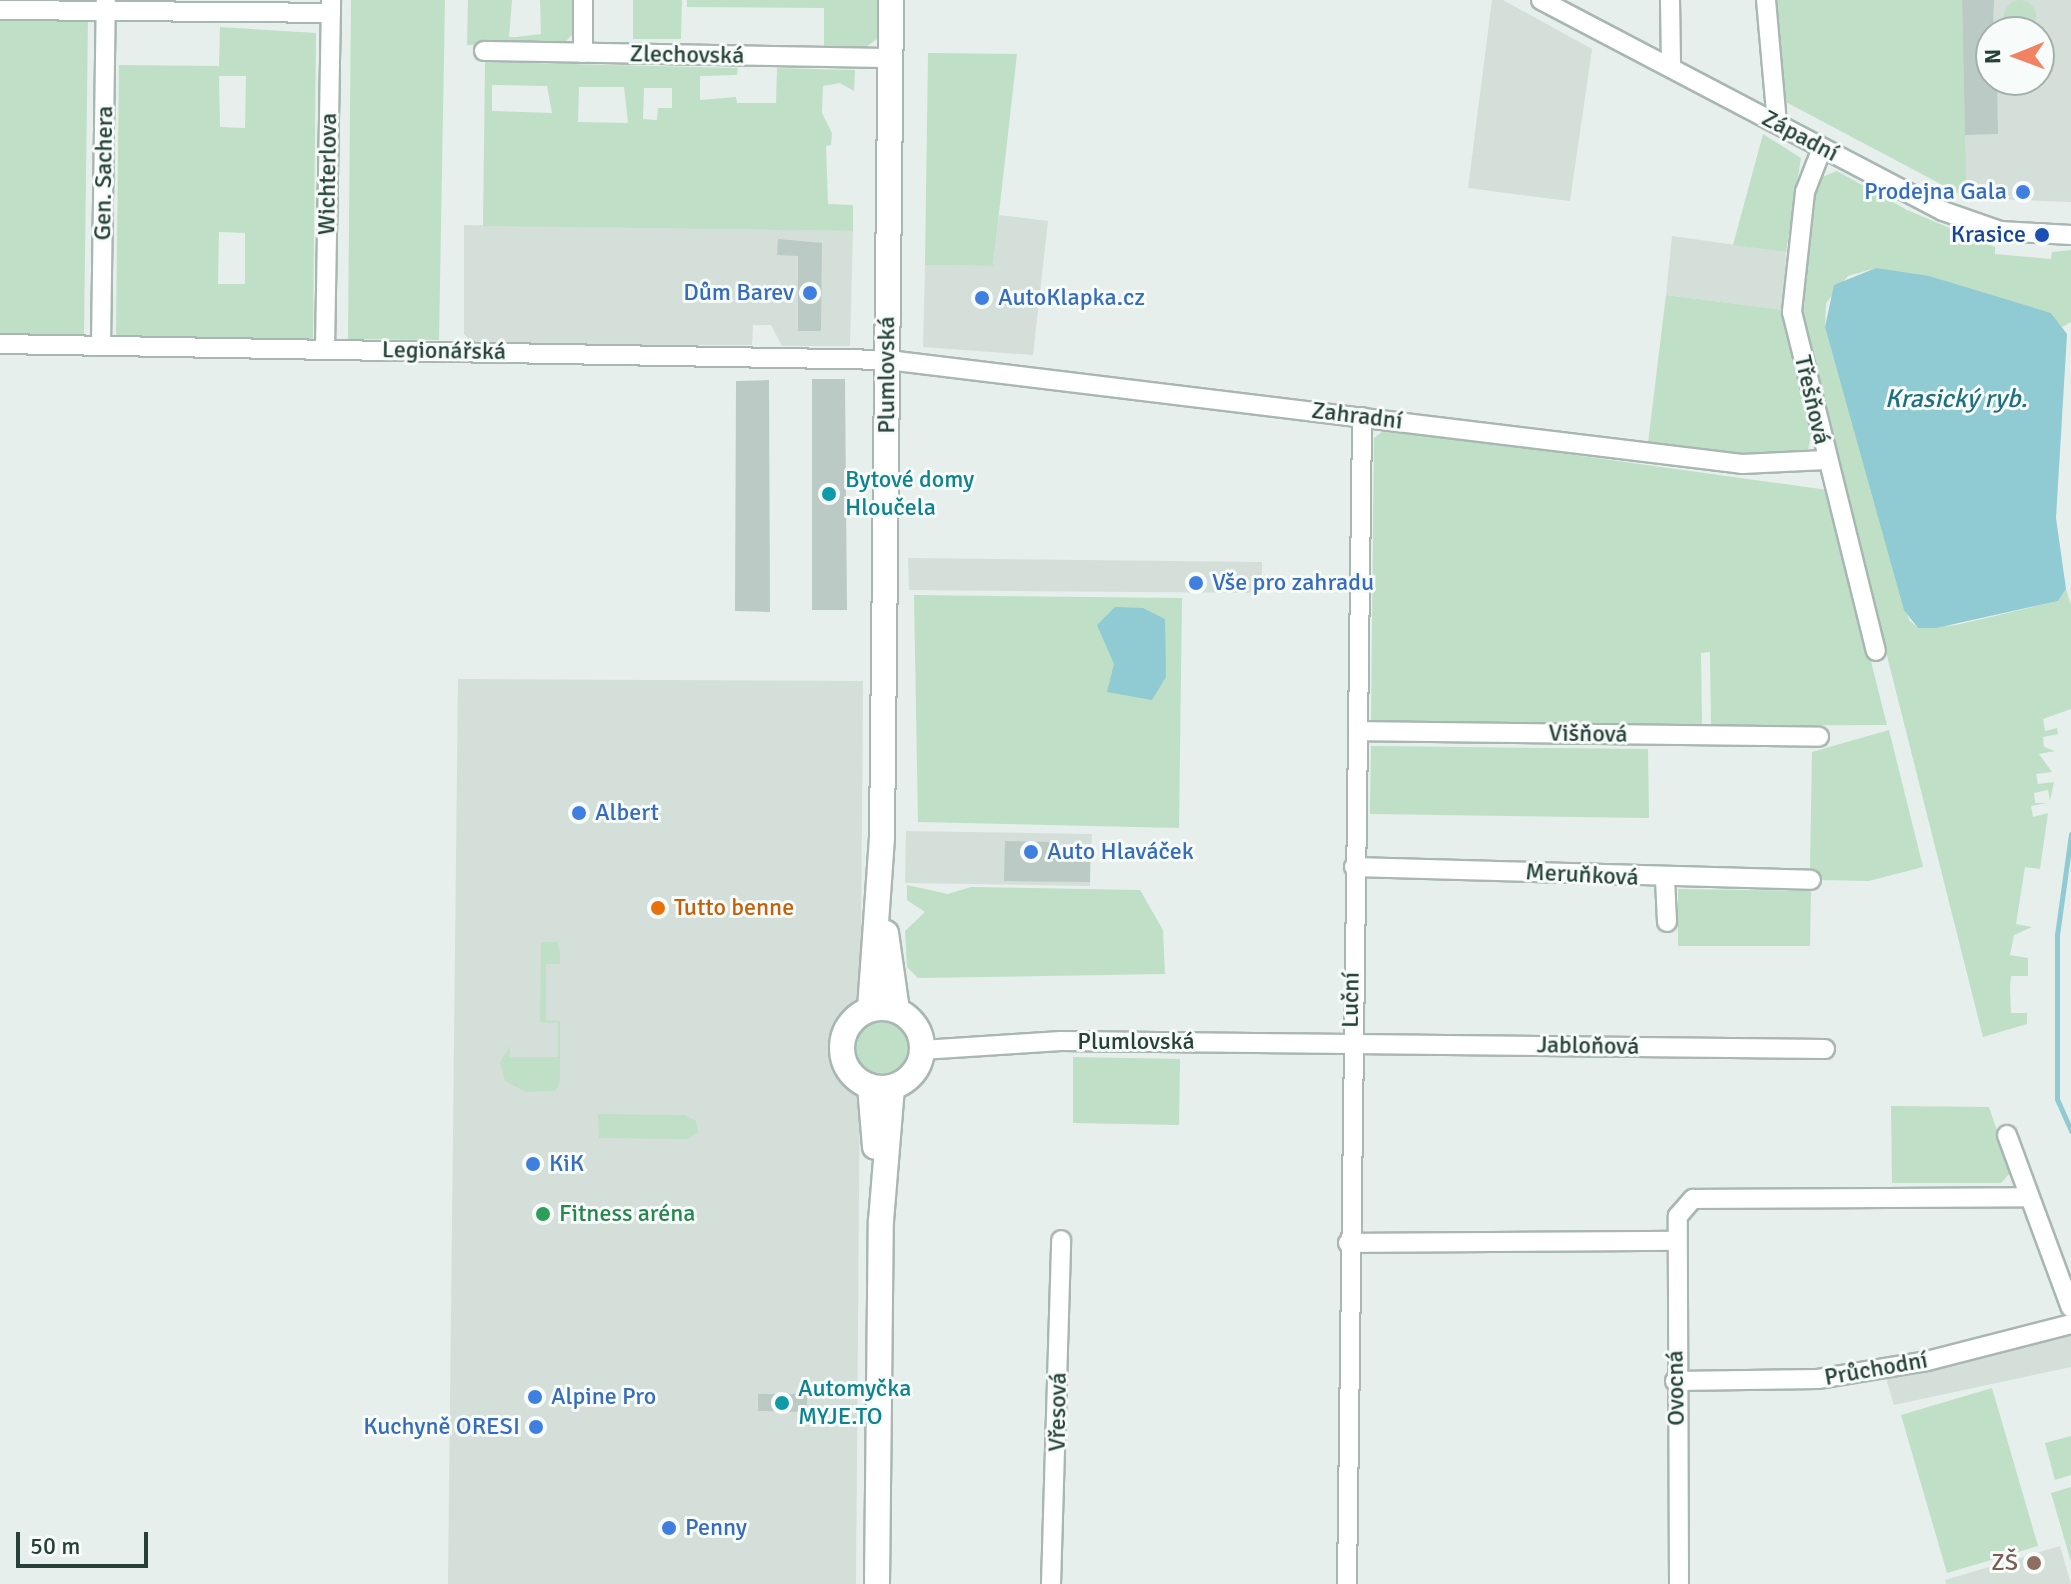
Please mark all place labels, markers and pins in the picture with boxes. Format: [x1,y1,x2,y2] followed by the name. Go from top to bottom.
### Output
[1864,178,2007,206] place label: Prodejna Gala
[2014,183,2032,201] marker: Prodejna Gala
[1951,221,2026,249] place label: Krasice
[2033,226,2051,244] marker: Krasice
[683,279,794,307] place label: Dům Barev
[801,284,819,302] marker: Dům Barev
[998,284,1145,312] place label: AutoKlapka.cz
[973,289,991,307] marker: AutoKlapka.cz
[845,466,974,522] place label: Bytové domy Hloučela
[820,485,838,503] marker: Bytové domy Hloučela
[1212,569,1374,597] place label: Vše pro zahradu
[1187,574,1205,592] marker: Vše pro zahradu
[595,799,659,827] place label: Albert
[570,804,588,822] marker: Albert
[1047,838,1194,866] place label: Auto Hlaváček
[1022,843,1040,861] marker: Auto Hlaváček
[674,894,794,922] place label: Tutto benne
[649,899,667,917] marker: Tutto benne
[549,1150,584,1178] place label: KiK
[524,1155,542,1173] marker: KiK
[559,1200,695,1228] place label: Fitness aréna
[534,1205,552,1223] marker: Fitness aréna
[798,1375,911,1431] place label: Automyčka MYJE.TO
[551,1383,656,1411] place label: Alpine Pro
[526,1388,544,1406] marker: Alpine Pro
[773,1394,791,1412] marker: Automyčka MYJE.TO
[363,1413,520,1441] place label: Kuchyně ORESI
[527,1418,545,1436] marker: Kuchyně ORESI
[685,1514,747,1542] place label: Penny
[660,1519,678,1537] marker: Penny
[1991,1549,2018,1577] place label: ZŠ
[2025,1554,2043,1572] marker: ZŠ

